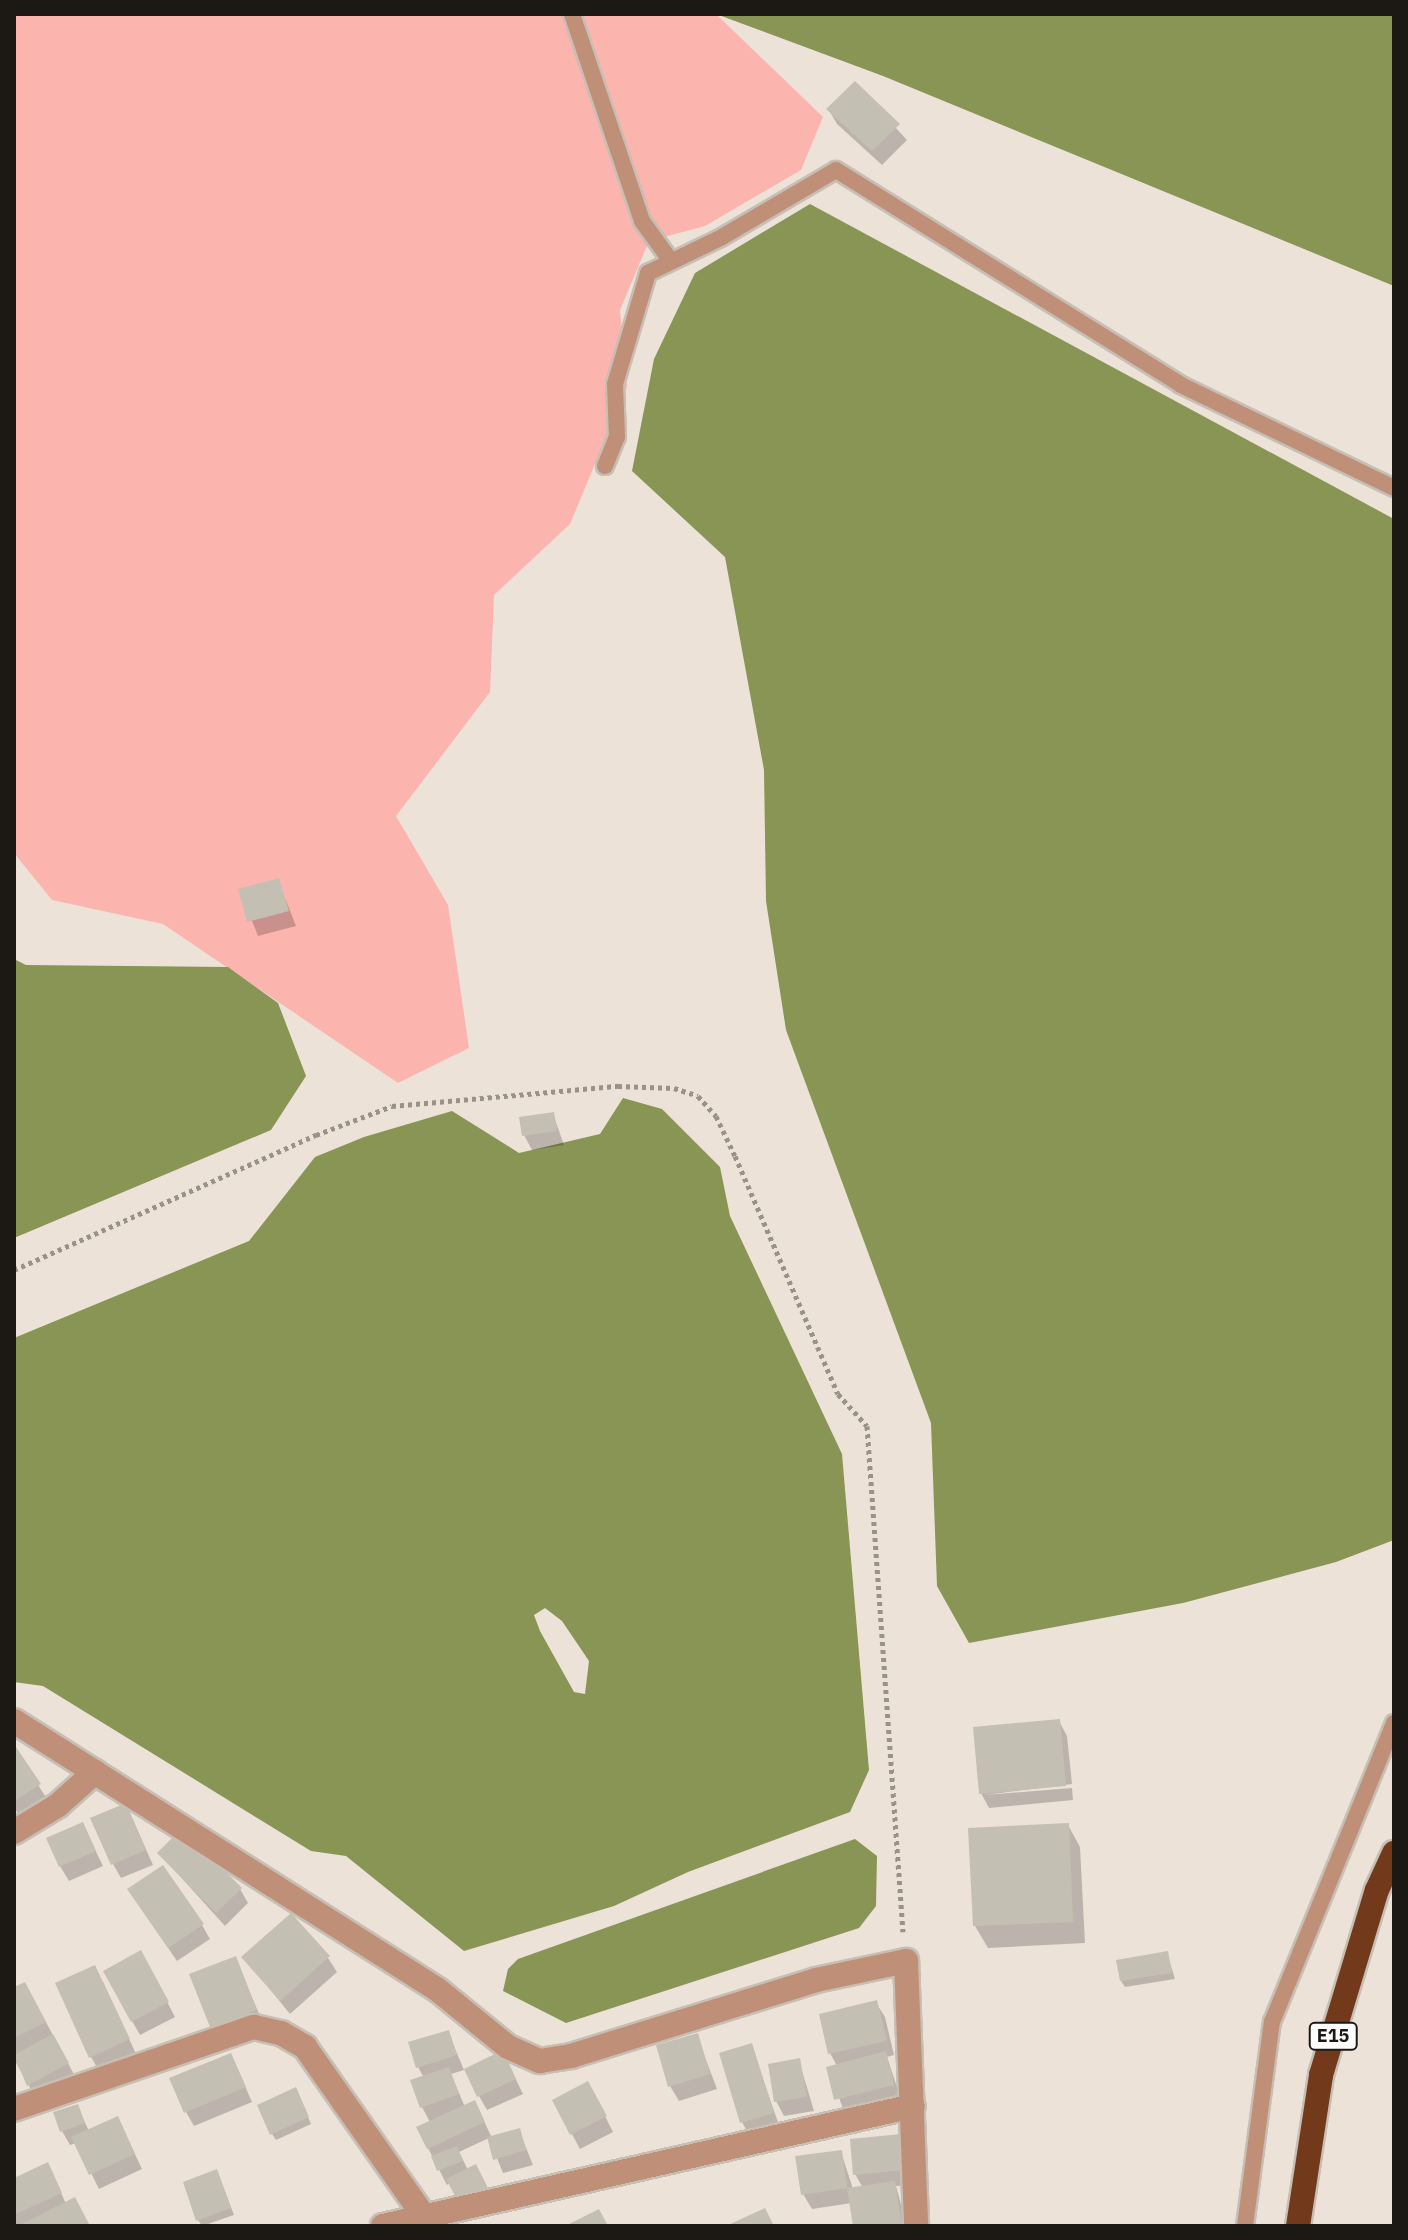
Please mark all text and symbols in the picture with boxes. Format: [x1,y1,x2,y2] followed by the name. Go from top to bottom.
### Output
[1307,2022,1359,2050] road number: E15

